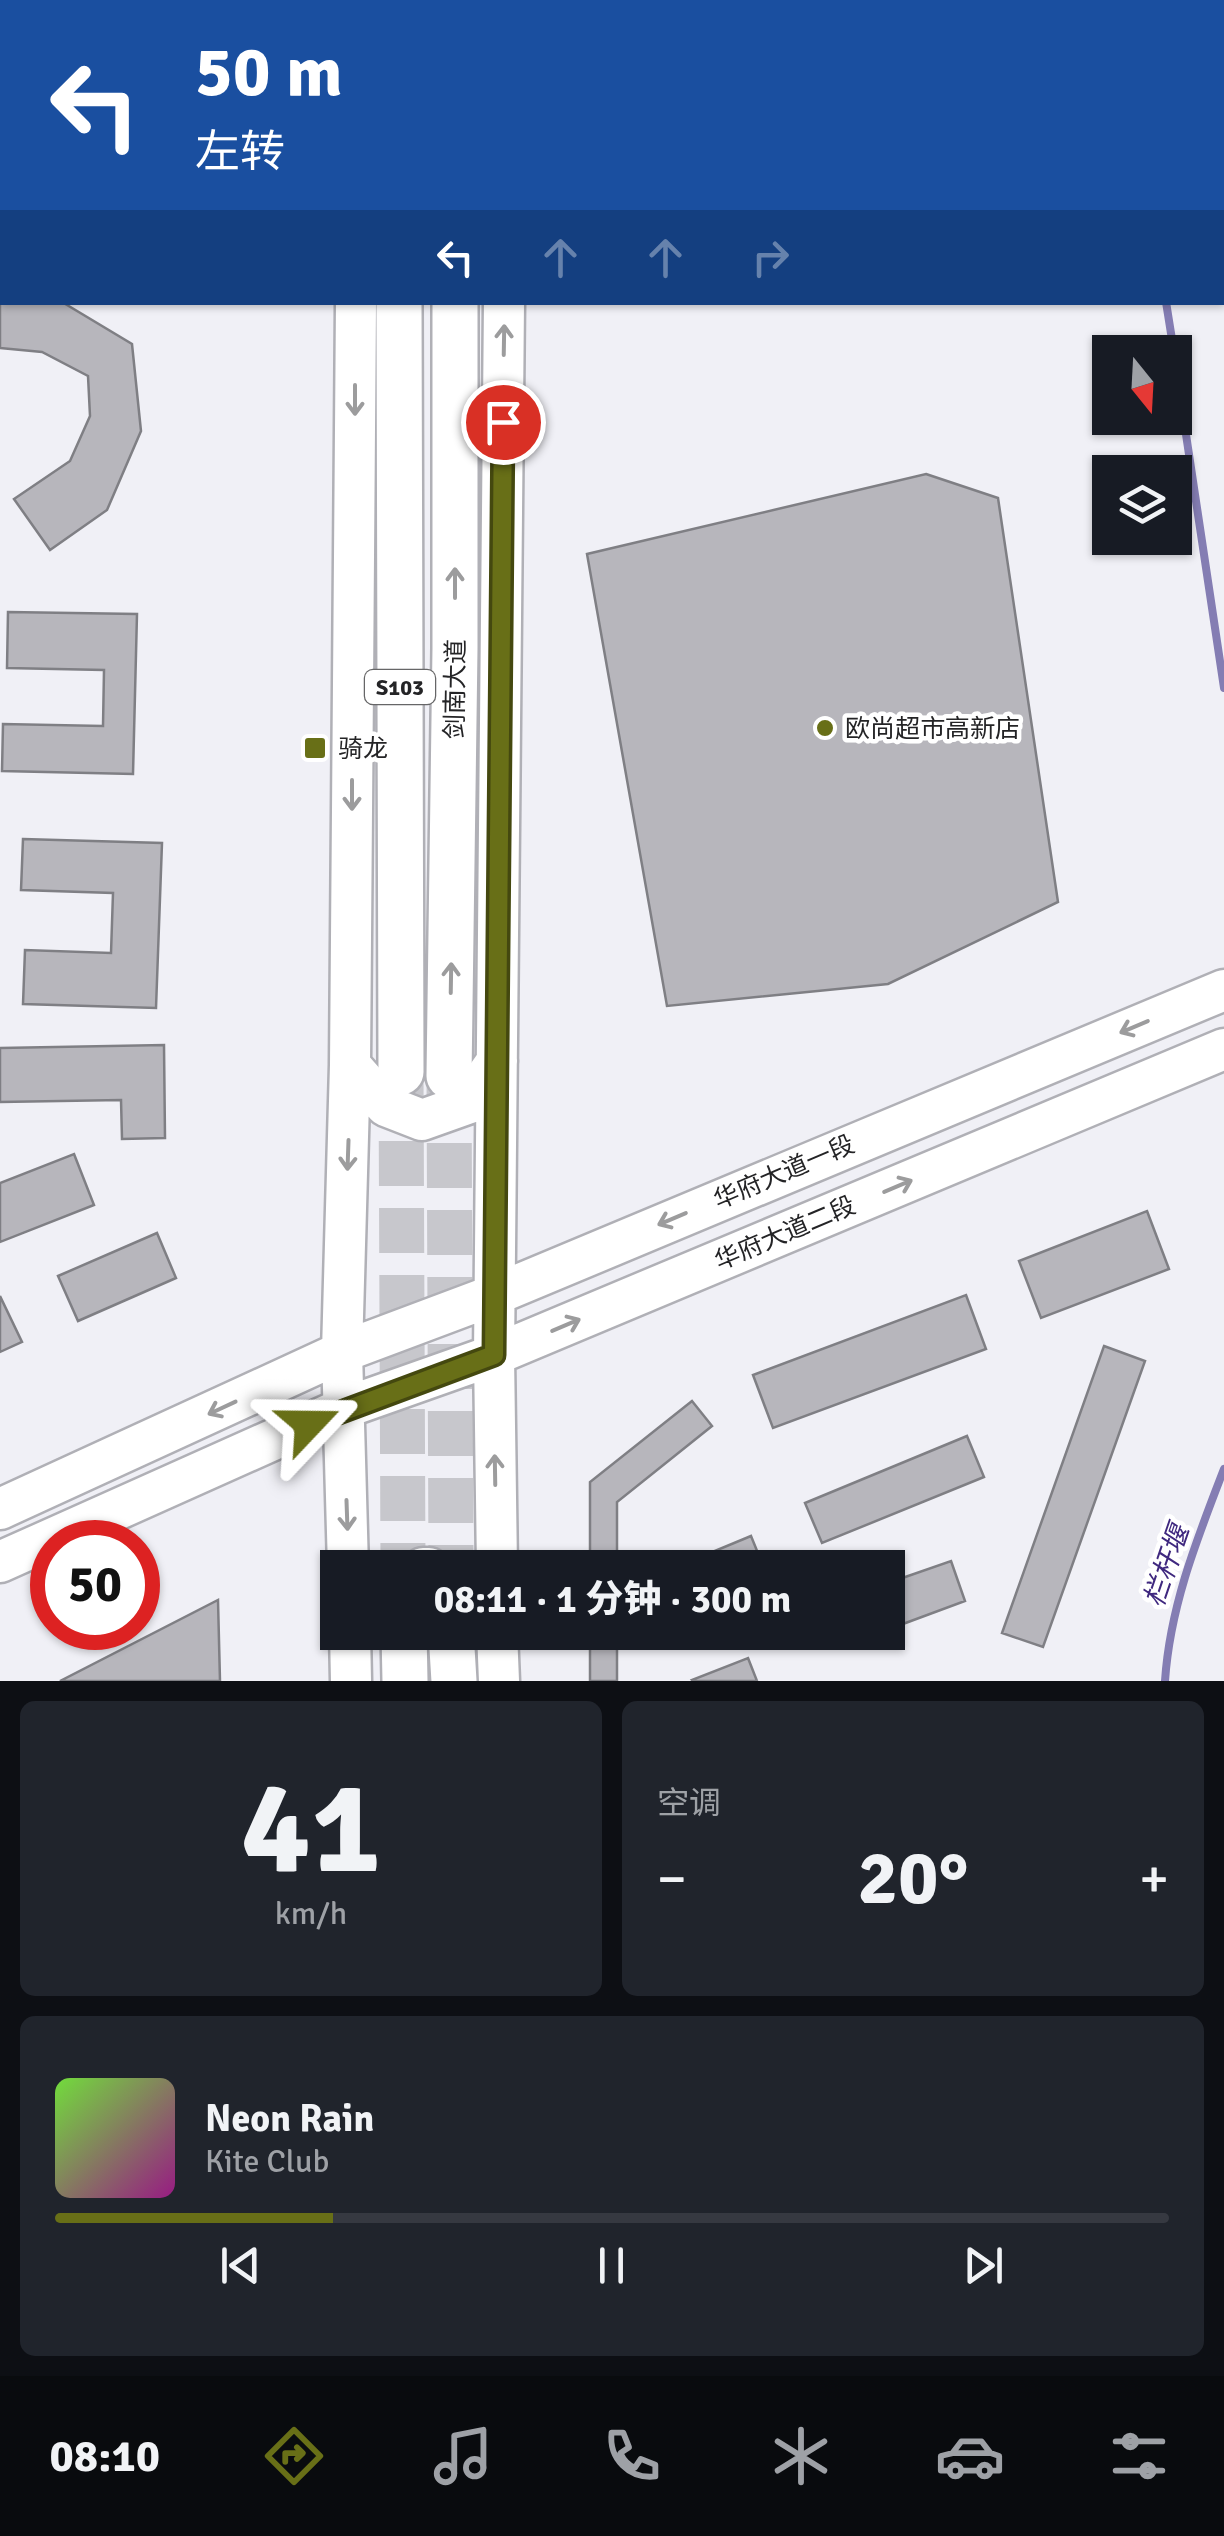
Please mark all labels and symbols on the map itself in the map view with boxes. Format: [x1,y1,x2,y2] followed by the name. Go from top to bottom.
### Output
[494,325,514,358] one-way arrow
[1092,335,1192,435] north arrow
[461,380,546,465] pin
[346,383,365,415] one-way arrow
[446,568,464,600] one-way arrow
[439,639,471,739] street label: 剑南大道
[365,670,435,704] road number: S103
[845,713,1020,744] place label: 欧尚超市高新店
[814,717,836,739] marker: 欧尚超市高新店
[338,733,388,764] place label: 骑龙
[302,735,328,761] marker: 骑龙
[343,778,362,810] one-way arrow
[441,963,460,995] one-way arrow
[1119,1019,1150,1037] one-way arrow
[709,1128,859,1216] street label: 华府大道一段
[338,1138,357,1170] one-way arrow
[882,1175,913,1193] one-way arrow
[710,1189,860,1277] street label: 华府大道二段
[658,1212,688,1230] one-way arrow
[550,1314,581,1332] one-way arrow
[257,1372,361,1476] position arrow
[208,1400,238,1419] one-way arrow
[486,1455,504,1488] one-way arrow
[337,1498,356,1530] one-way arrow
[1137,1517,1198,1611] water label: 栏杆堰
[30,1520,160,1650] speed limit sign: 50

